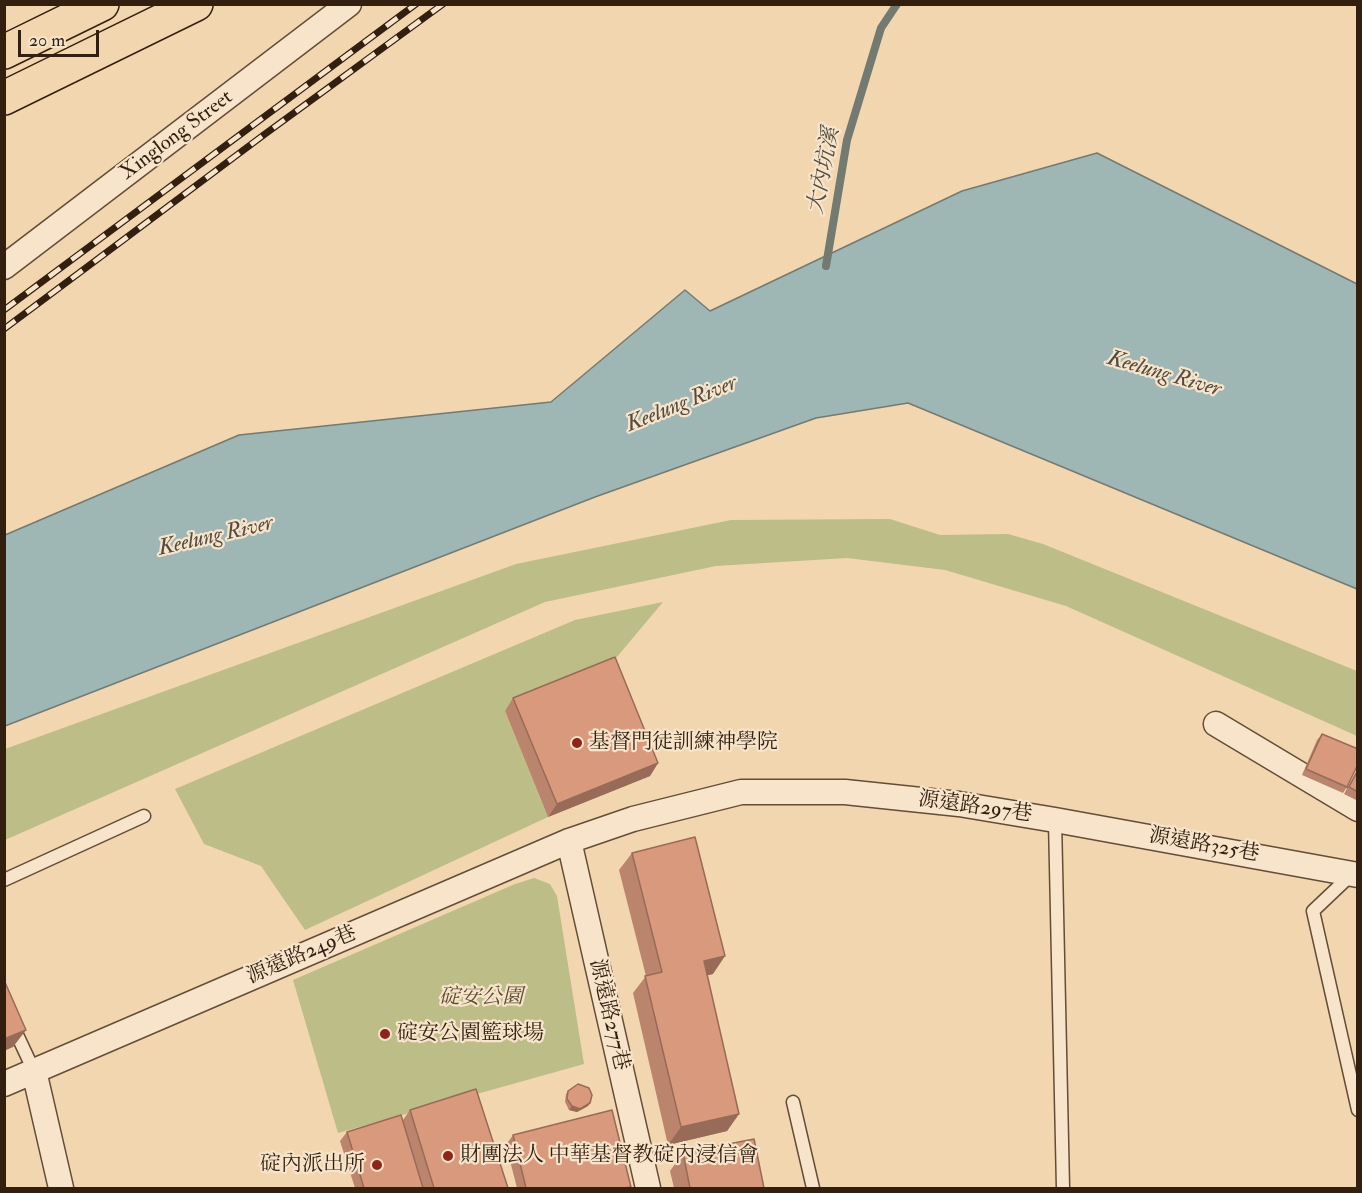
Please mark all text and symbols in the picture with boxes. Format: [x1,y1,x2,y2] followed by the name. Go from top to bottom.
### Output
[21,18,102,56] scale bar
[29,29,65,52] text: 20 m
[116,85,238,187] street label: Xinglong Street
[804,125,846,217] water label: 大內坑溪
[1104,346,1224,404] water label: Keelung River
[623,371,741,439] water label: Keelung River
[156,511,276,563] water label: Keelung River
[589,730,778,756] place label: 基督門徒訓練神學院
[570,736,584,750] marker: 基督門徒訓練神學院
[916,788,1034,828] street label: 源遠路297巷
[1147,824,1261,868] street label: 源遠路325巷
[243,922,361,990] street label: 源遠路249巷
[583,957,633,1073] street label: 源遠路277巷
[439,985,523,1011] park label: 碇安公園
[397,1021,544,1047] place label: 碇安公園籃球場
[378,1027,392,1041] marker: 碇安公園籃球場
[460,1143,758,1169] place label: 財團法人 中華基督教碇內浸信會
[441,1149,455,1163] marker: 財團法人 中華基督教碇內浸信會
[260,1152,365,1178] place label: 碇內派出所
[370,1158,384,1172] marker: 碇內派出所

